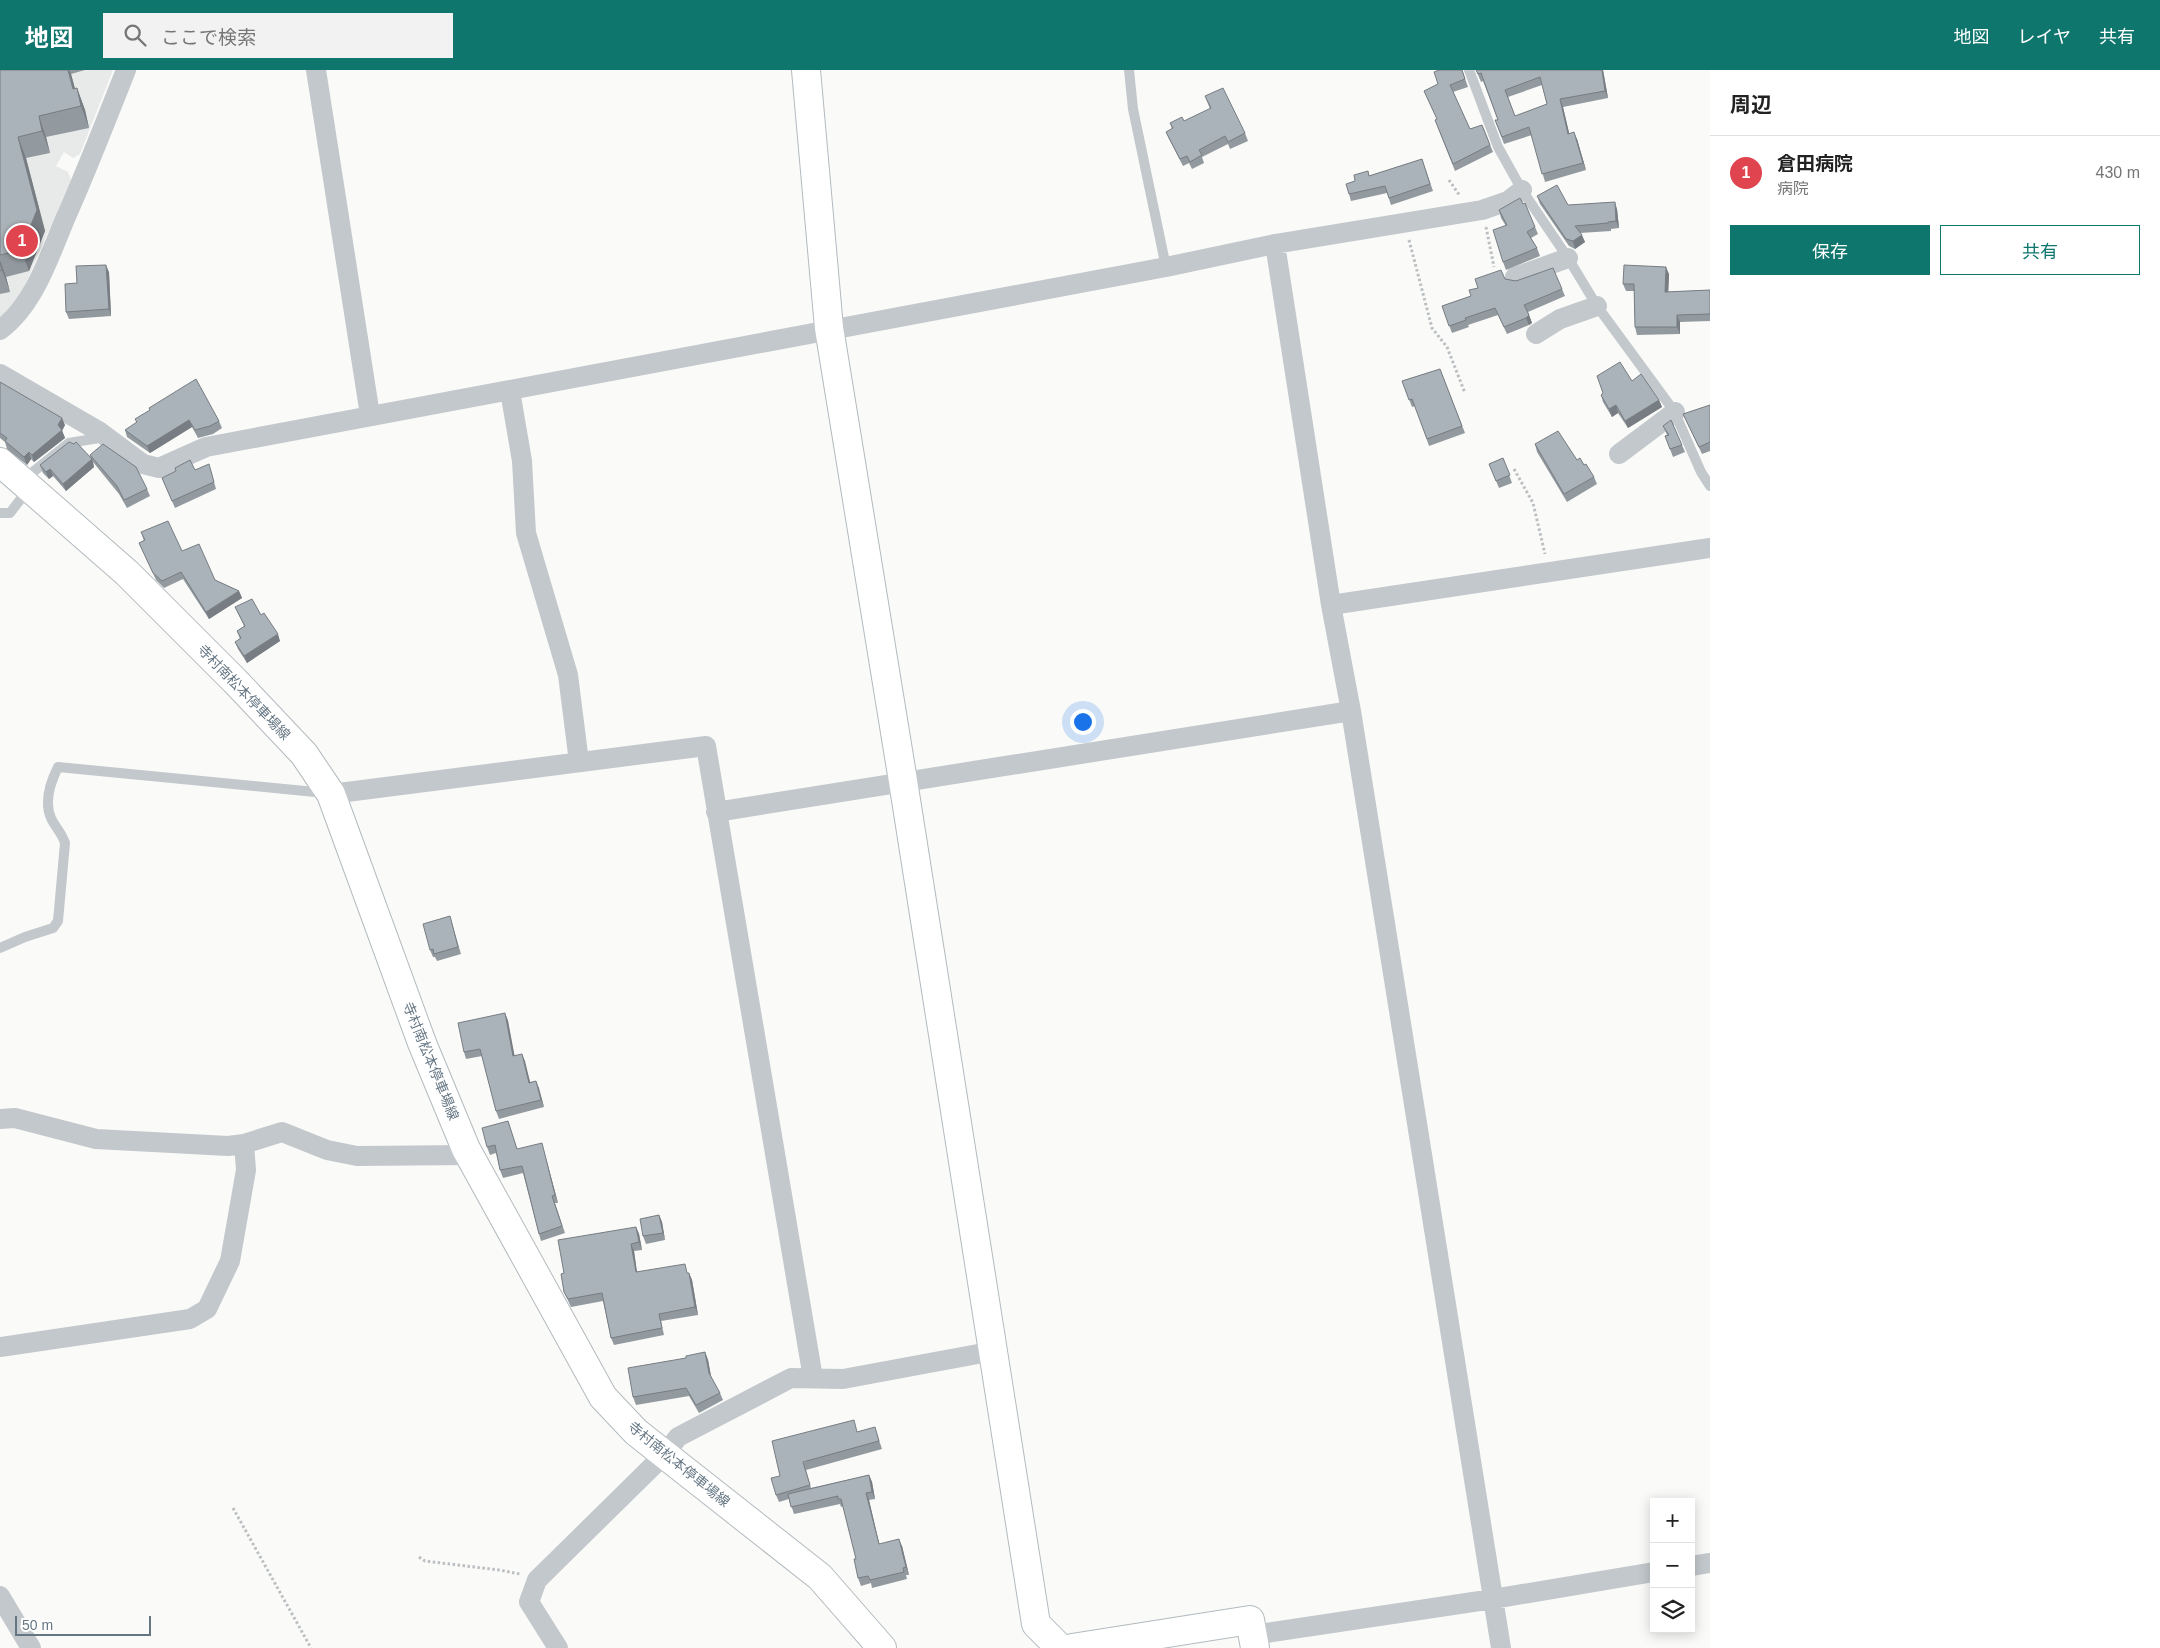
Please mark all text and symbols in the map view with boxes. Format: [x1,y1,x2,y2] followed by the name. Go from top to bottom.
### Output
[103,13,453,58] search box
[121,21,149,49] icon: search
[25,24,73,51] text: 地図
[161,27,256,48] text: ここで検索
[1954,27,1990,47] text: 地図
[2018,27,2071,47] text: レイヤ
[2099,27,2135,47] text: 共有
[1730,93,1772,116] text: 周辺
[1777,153,1853,174] text: 倉田病院
[1742,164,1750,181] text: 1
[2096,164,2140,181] text: 430 m
[1777,180,1809,197] text: 病院
[6,222,38,260] pin: 1
[1730,225,1930,275] button: 保存
[1940,225,2140,275] button: 共有
[194,641,294,743] street label: 寺村南松本停車場線
[1070,709,1096,735] your location
[400,1000,462,1122] street label: 寺村南松本停車場線
[625,1418,733,1510] street label: 寺村南松本停車場線
[1650,1498,1695,1633] map controls
[1650,1498,1695,1543] button: +
[1650,1543,1695,1588] button: −
[1650,1588,1695,1633] button: layers
[15,1613,151,1636] scale bar
[22,1617,53,1633] text: 50 m

